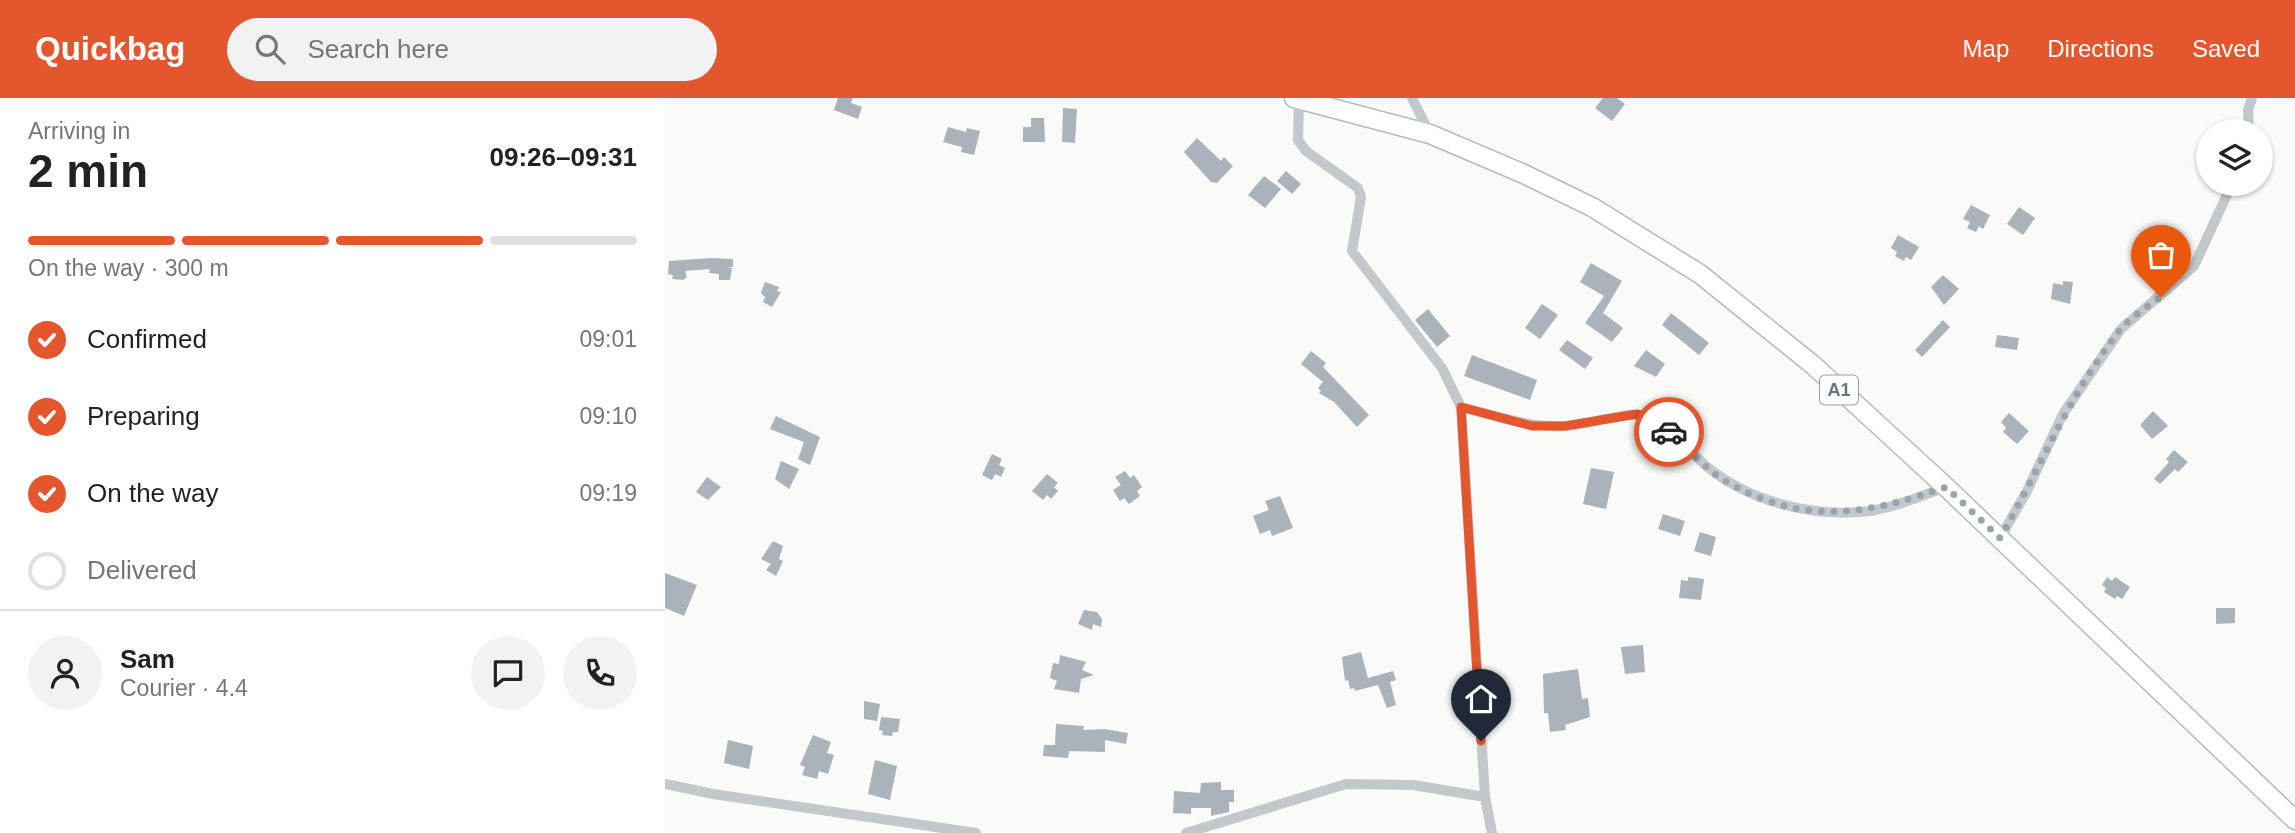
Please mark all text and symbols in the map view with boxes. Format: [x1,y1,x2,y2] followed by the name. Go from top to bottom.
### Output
[227,18,717,81] search box
[35,30,185,67] text: Quickbag
[251,30,289,68] icon: search
[307,34,449,64] text: Search here
[1963,35,2009,62] text: Map
[2047,35,2154,62] text: Directions
[2192,35,2260,62] text: Saved
[28,118,130,144] text: Arriving in
[2196,119,2273,196] map controls
[2196,119,2273,196] button: layers
[490,142,637,172] text: 09:26–09:31
[28,145,148,197] text: 2 min
[2131,225,2191,297] pin
[2142,236,2180,274] icon: bag
[28,255,229,281] text: On the way · 300 m
[28,321,66,359] icon: check
[87,324,207,354] text: Confirmed
[579,326,637,352] text: 09:01
[1820,376,1858,404] road number: A1
[1634,397,1704,467] courier
[28,398,66,436] icon: check
[87,401,200,431] text: Preparing
[579,403,637,429] text: 09:10
[1650,413,1688,451] icon: car
[28,475,66,513] icon: check
[87,478,219,508] text: On the way
[579,480,637,506] text: 09:19
[87,555,197,585] text: Delivered
[28,636,102,710] button: person
[471,636,545,710] button: chat
[563,636,637,710] button: phone
[120,644,175,674] text: Sam
[1451,669,1511,741] pin
[120,675,248,701] text: Courier · 4.4
[1462,680,1500,718] icon: home

